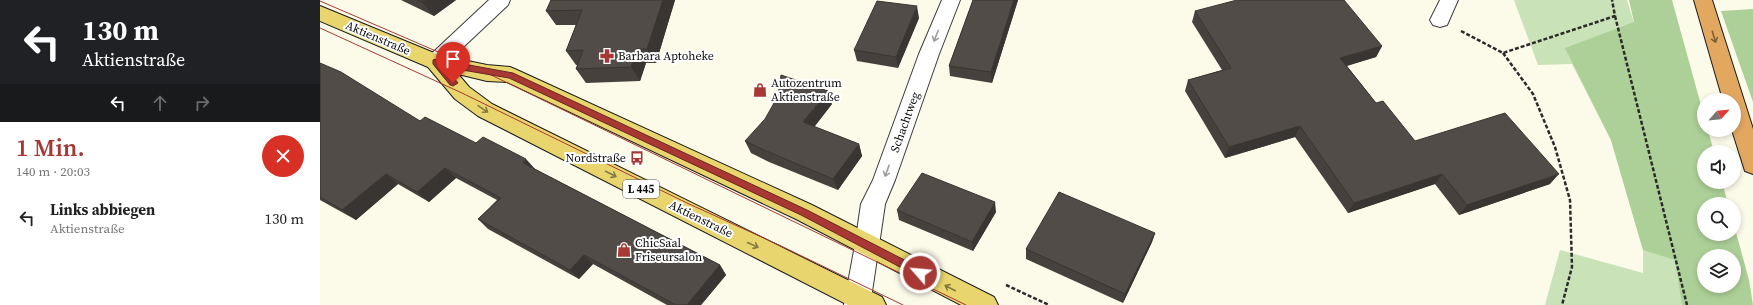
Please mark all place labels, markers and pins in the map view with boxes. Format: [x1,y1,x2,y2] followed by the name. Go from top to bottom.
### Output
[436,42,470,83] pin
[599,48,615,64] pharmacy icon: Barbara Aptoheke
[618,48,714,64] place label: Barbara Aptoheke
[771,75,842,105] place label: Autozentrum Aktienstraße
[752,82,768,98] shop icon: Autozentrum Aktienstraße
[566,150,626,166] place label: Nordstraße
[629,150,645,166] bus stop icon: Nordstraße
[635,235,702,265] place label: ChicSaal Friseursalon
[616,242,632,258] shop icon: ChicSaal Friseursalon

